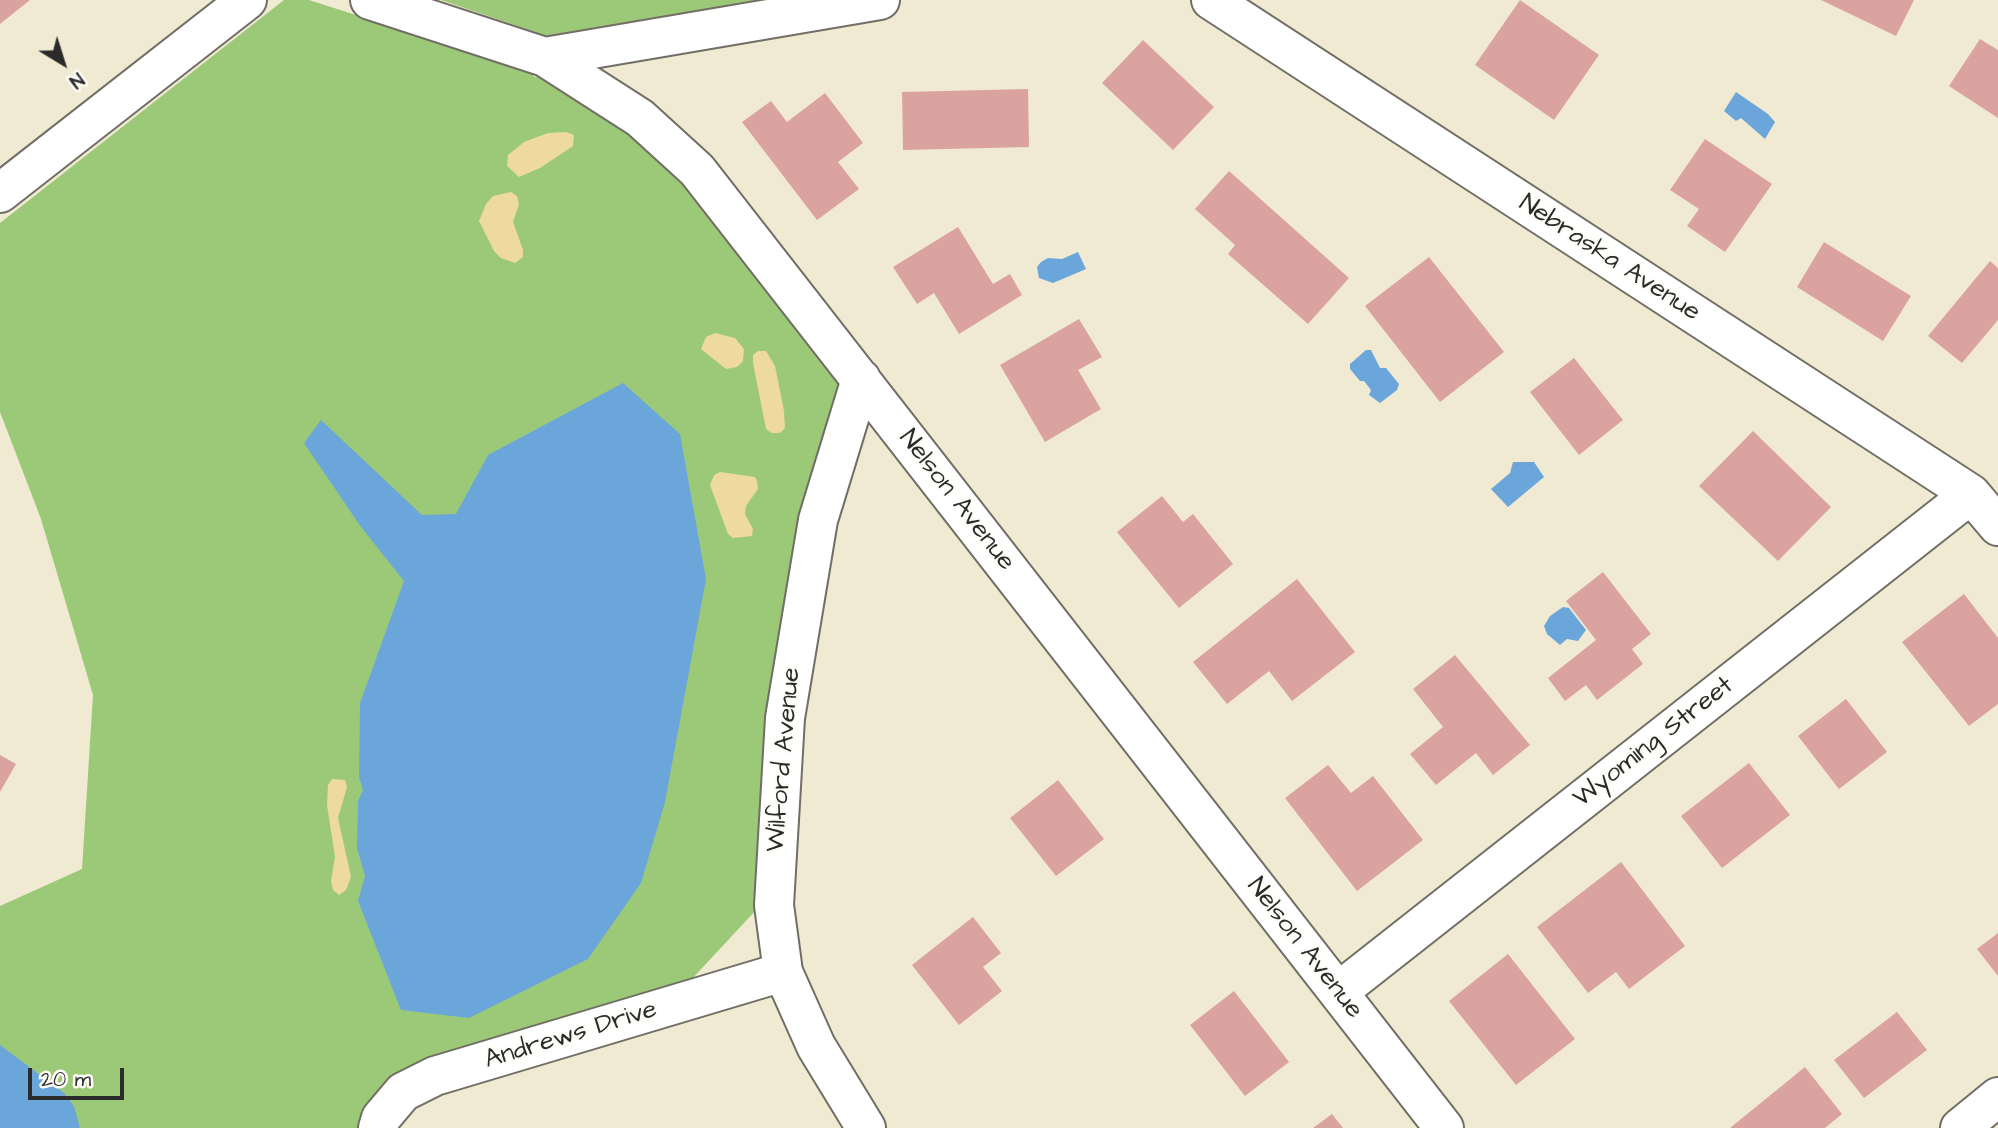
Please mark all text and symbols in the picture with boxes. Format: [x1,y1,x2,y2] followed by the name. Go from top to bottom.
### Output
[28,28,98,98] north arrow
[63,66,89,94] text: N
[1513,189,1705,329] street label: Nebraska Avenue
[891,424,1021,578] street label: Nelson Avenue
[761,666,809,854] street label: Wilford Avenue
[1568,671,1740,815] street label: Wyoming Street
[1239,872,1369,1026] street label: Nelson Avenue
[481,995,661,1077] street label: Andrews Drive
[32,1054,128,1098] scale bar
[41,1065,91,1094] text: 20 m

